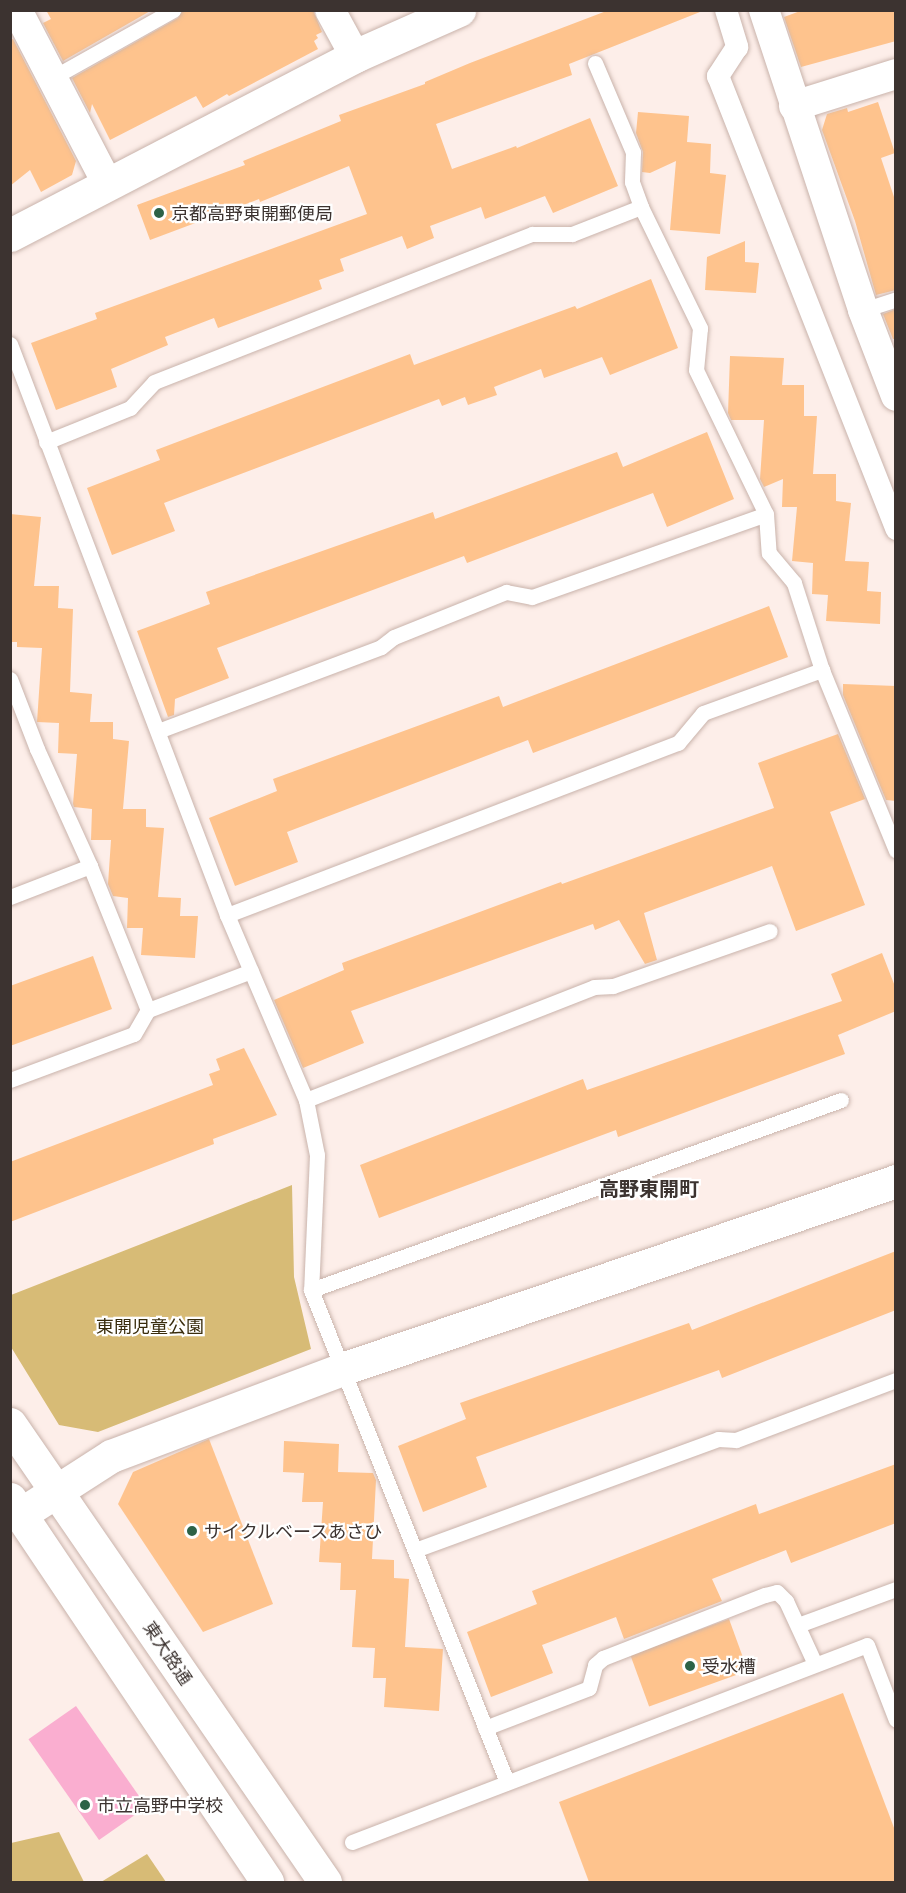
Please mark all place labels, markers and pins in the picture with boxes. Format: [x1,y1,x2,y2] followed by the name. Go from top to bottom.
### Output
[171,202,333,224] place label: 京都高野東開郵便局
[152,206,166,220] marker: 京都高野東開郵便局
[204,1520,384,1542] place label: サイクルベースあさひ
[185,1524,199,1538] marker: サイクルベースあさひ
[702,1655,756,1677] place label: 受水槽
[683,1659,697,1673] marker: 受水槽
[97,1794,223,1816] place label: 市立高野中学校
[78,1798,92,1812] marker: 市立高野中学校

